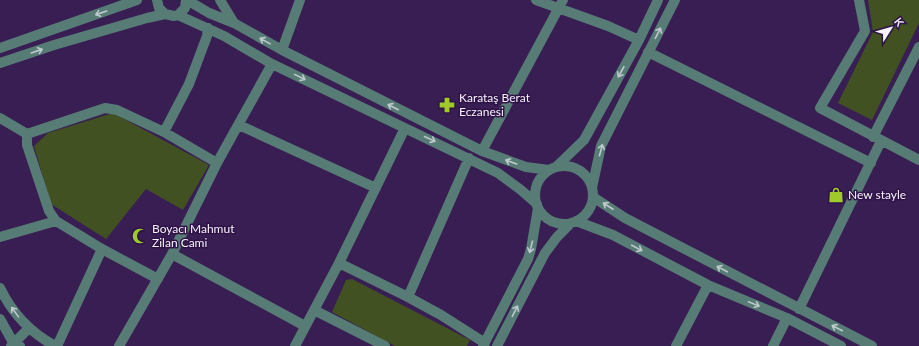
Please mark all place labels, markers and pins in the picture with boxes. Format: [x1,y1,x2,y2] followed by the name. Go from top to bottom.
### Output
[459,90,531,119] place label: Karataş Berat Eczanesi
[438,96,456,114] pharmacy icon: Karataş Berat Eczanesi
[827,186,845,204] shop icon: New stayle
[848,187,906,202] place label: New stayle
[152,221,235,250] place label: Boyacı Mahmut Zilan Cami
[131,227,149,245] mosque icon: Boyacı Mahmut Zilan Cami

